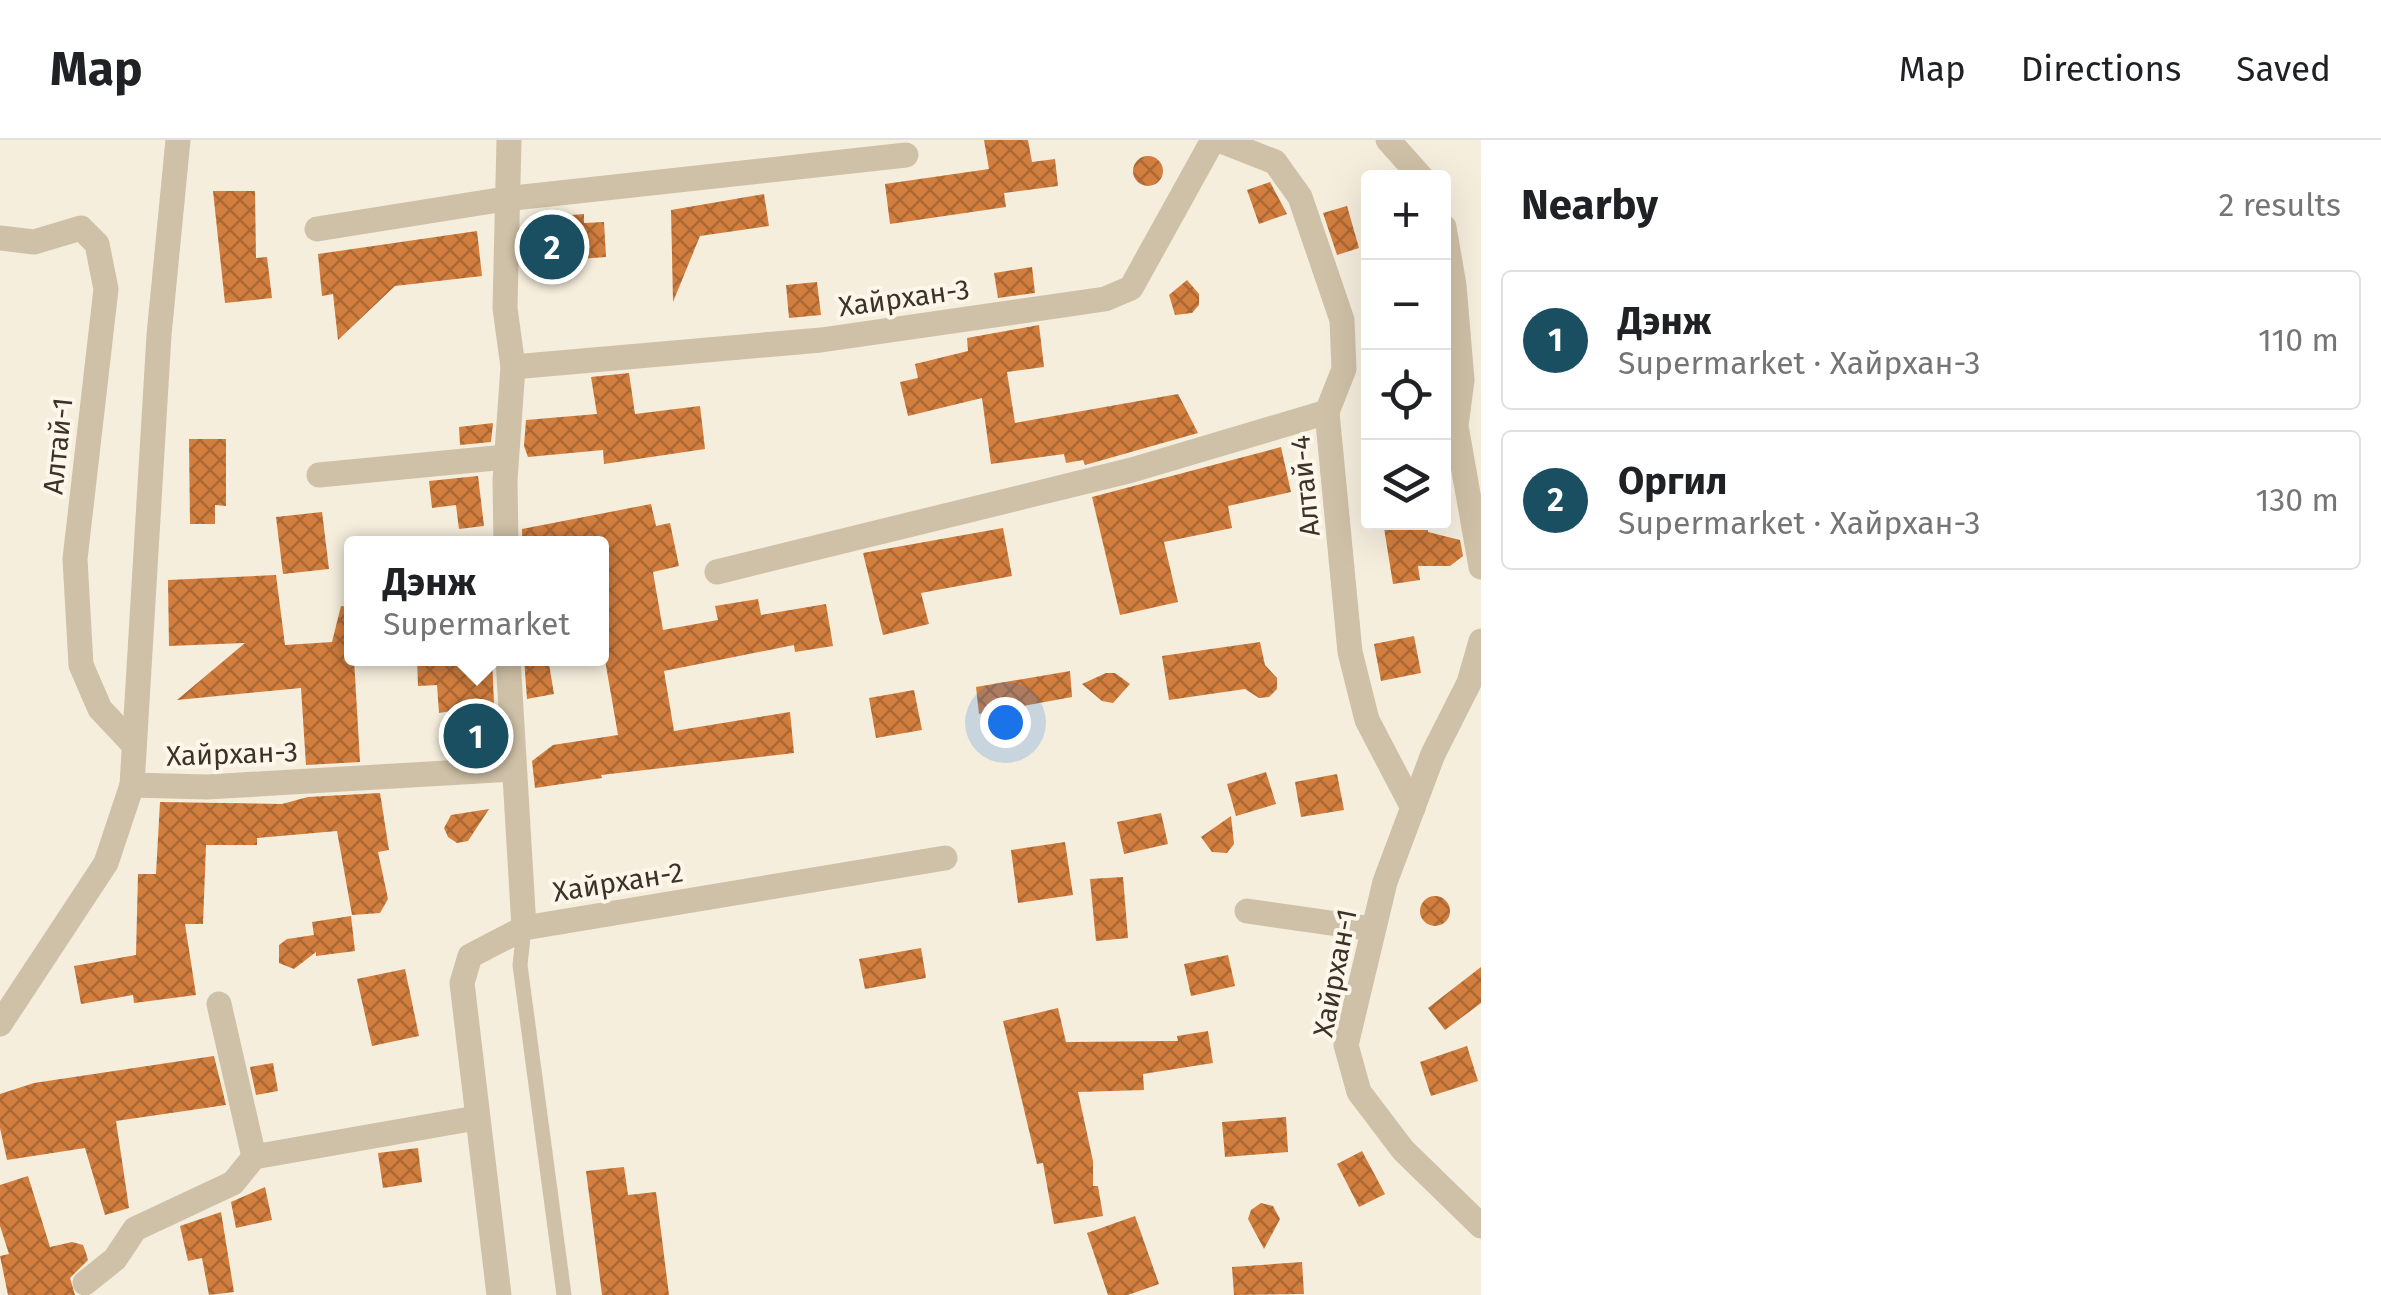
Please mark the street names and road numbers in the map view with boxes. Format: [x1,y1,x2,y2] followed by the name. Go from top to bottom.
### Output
[836,272,972,324] street label: Хайрхан-3
[37,396,79,496] street label: Алтай-1
[1283,434,1327,538] street label: Алтай-4
[166,735,298,773] street label: Хайрхан-3
[550,855,686,909] street label: Хайрхан-2
[1306,906,1364,1040] street label: Хайрхан-1

